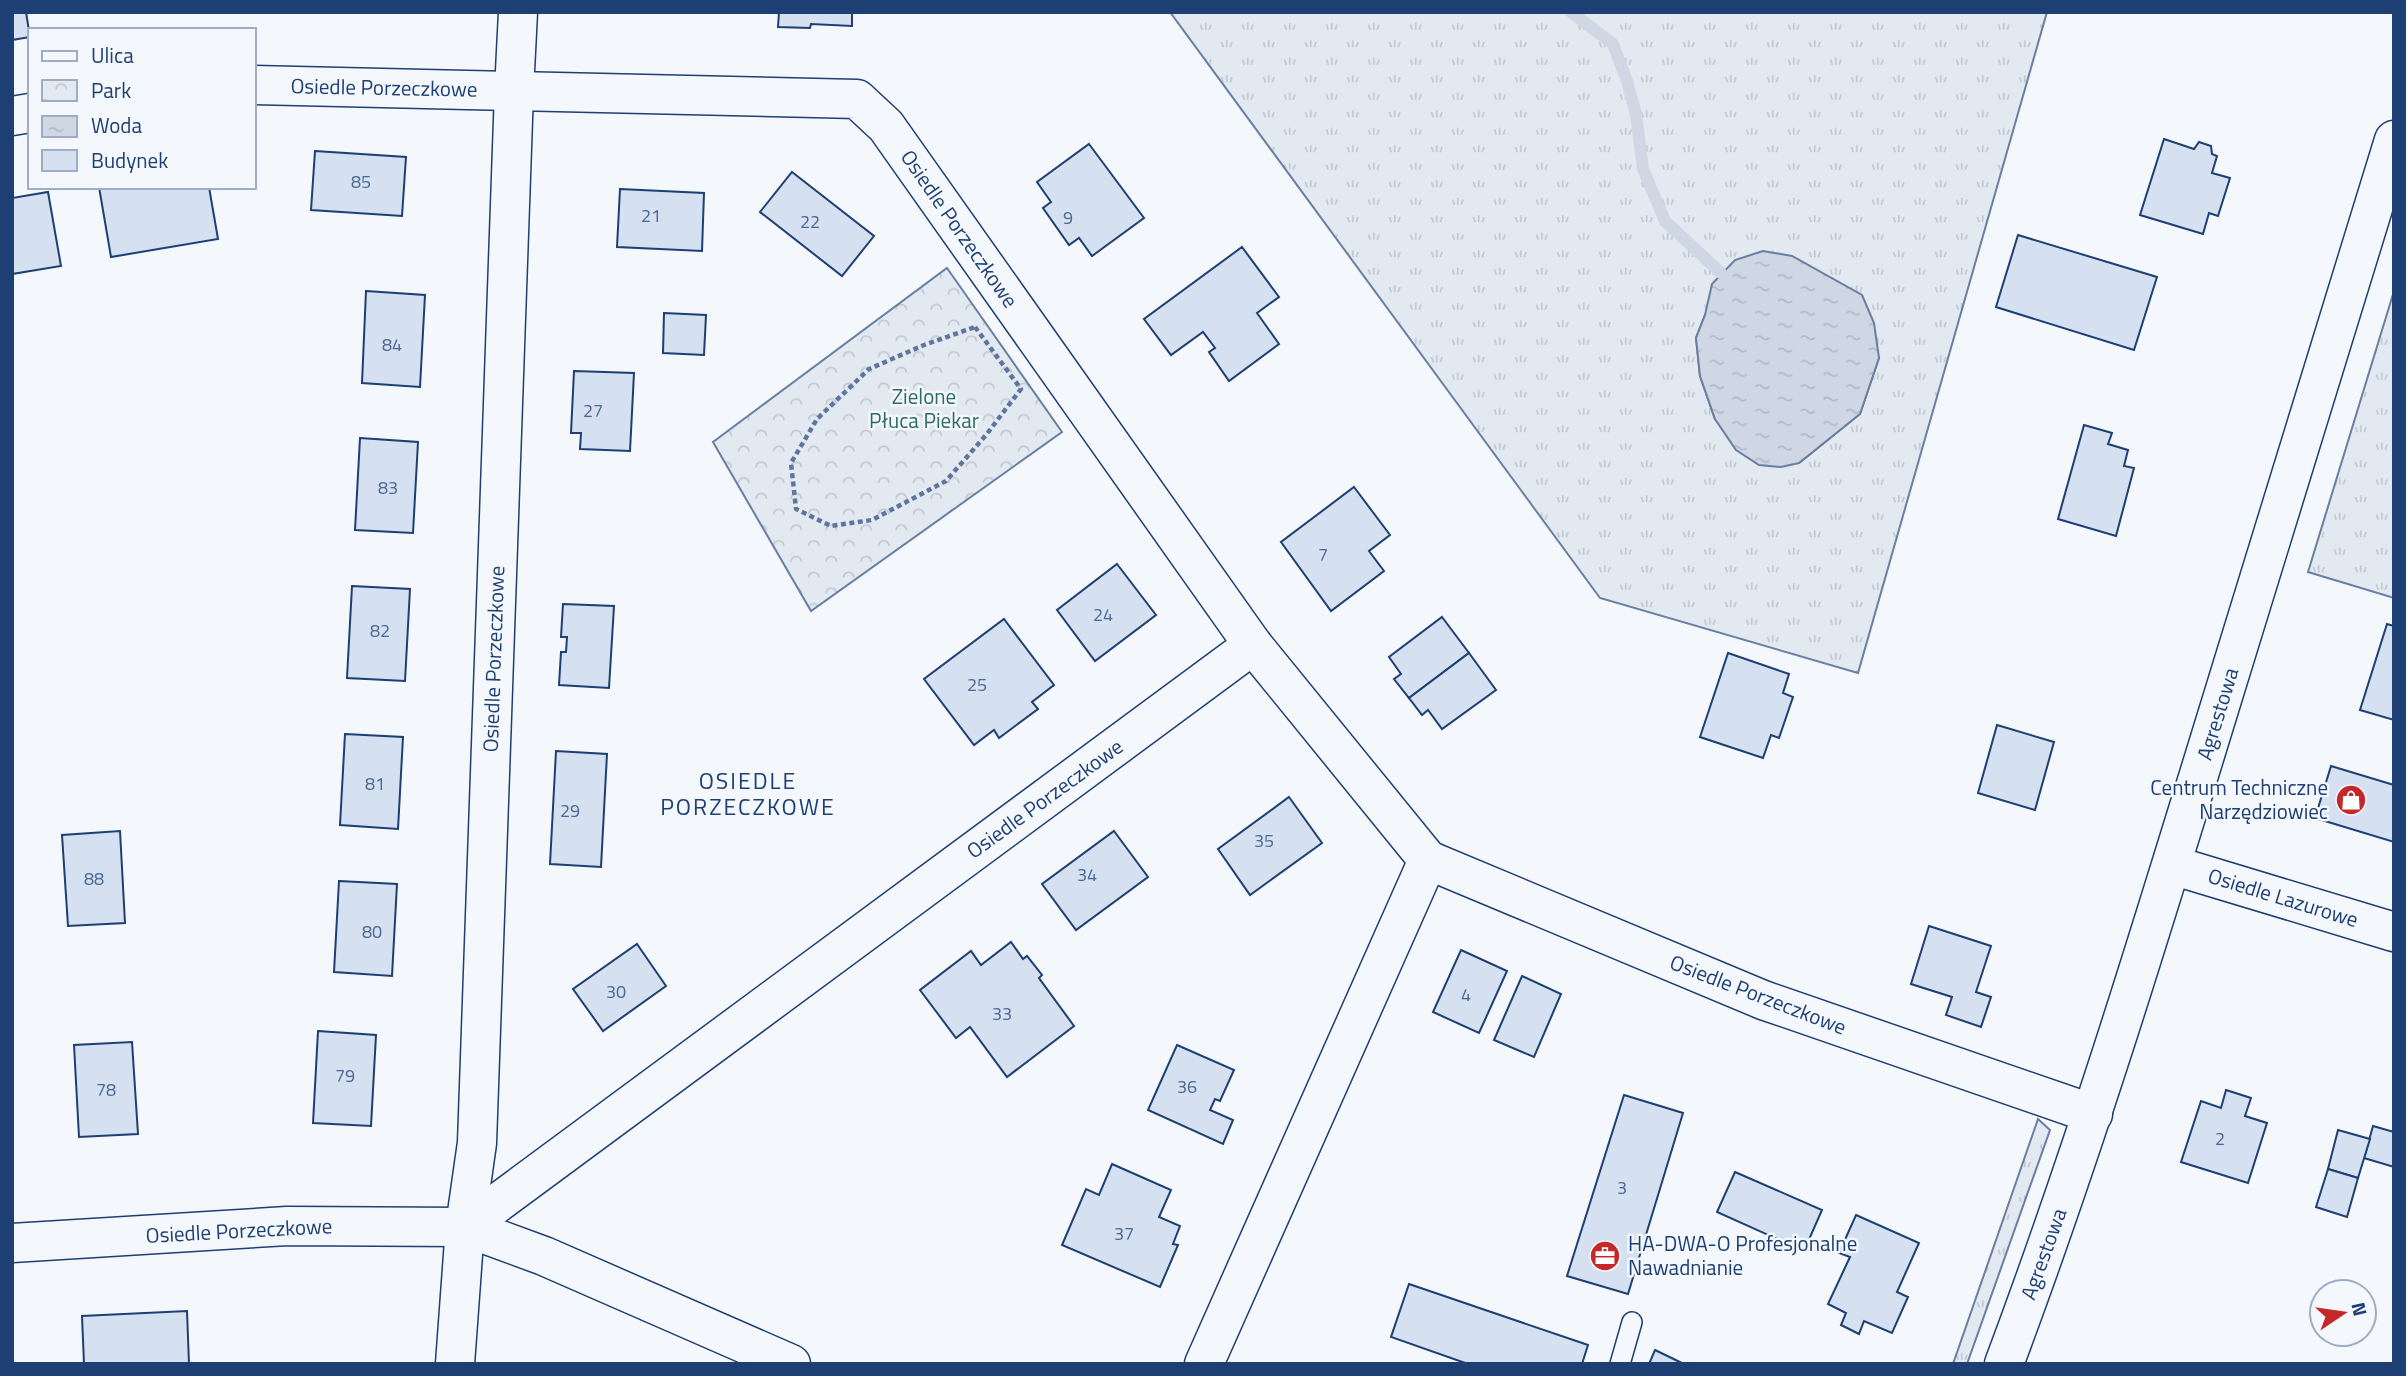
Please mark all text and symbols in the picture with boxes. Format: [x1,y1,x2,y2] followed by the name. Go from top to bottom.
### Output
[28,28,256,189] legend
[91,39,134,71] text: Ulica
[290,69,478,105] street label: Osiedle Porzeczkowe
[91,74,131,106] text: Park
[91,109,142,141] text: Woda
[893,143,1027,314] street label: Osiedle Porzeczkowe
[91,144,168,176] text: Budynek
[351,168,371,195] house number: 85
[641,202,661,229] house number: 21
[1063,204,1073,231] house number: 9
[800,208,820,235] house number: 22
[382,331,402,358] house number: 84
[869,380,979,436] park label: Zielone Płuca Piekar
[583,397,603,424] house number: 27
[378,474,398,501] house number: 83
[1318,541,1328,568] house number: 7
[474,565,512,753] street label: Osiedle Porzeczkowe
[1093,601,1113,628] house number: 24
[370,617,390,644] house number: 82
[2188,663,2246,764] street label: Agrestowa
[967,671,987,698] house number: 25
[959,730,1129,866] street label: Osiedle Porzeczkowe
[660,763,836,824] district label: OSIEDLE PORZECZKOWE
[365,770,385,797] house number: 81
[2150,771,2328,827] place label: Centrum Techniczne Narzędziowiec
[2334,783,2368,817] shop icon: Centrum Techniczne Narzędziowiec
[560,797,580,824] house number: 29
[1254,827,1274,854] house number: 35
[2204,859,2362,935] street label: Osiedle Lazurowe
[1077,861,1097,888] house number: 34
[84,865,104,892] house number: 88
[362,918,382,945] house number: 80
[1665,946,1851,1042] street label: Osiedle Porzeczkowe
[606,978,626,1005] house number: 30
[1461,981,1471,1008] house number: 4
[992,1000,1012,1027] house number: 33
[335,1062,355,1089] house number: 79
[1177,1073,1197,1100] house number: 36
[96,1076,116,1103] house number: 78
[2215,1125,2225,1152] house number: 2
[1617,1174,1627,1201] house number: 3
[2012,1203,2075,1304] street label: Agrestowa
[145,1209,333,1251] street label: Osiedle Porzeczkowe
[1114,1220,1134,1247] house number: 37
[1628,1227,1857,1283] place label: HA-DWA-O Profesjonalne Nawadnianie
[1588,1239,1622,1273] office icon: HA-DWA-O Profesjonalne Nawadnianie
[2308,1278,2378,1348] north arrow
[2344,1299,2376,1319] text: N

